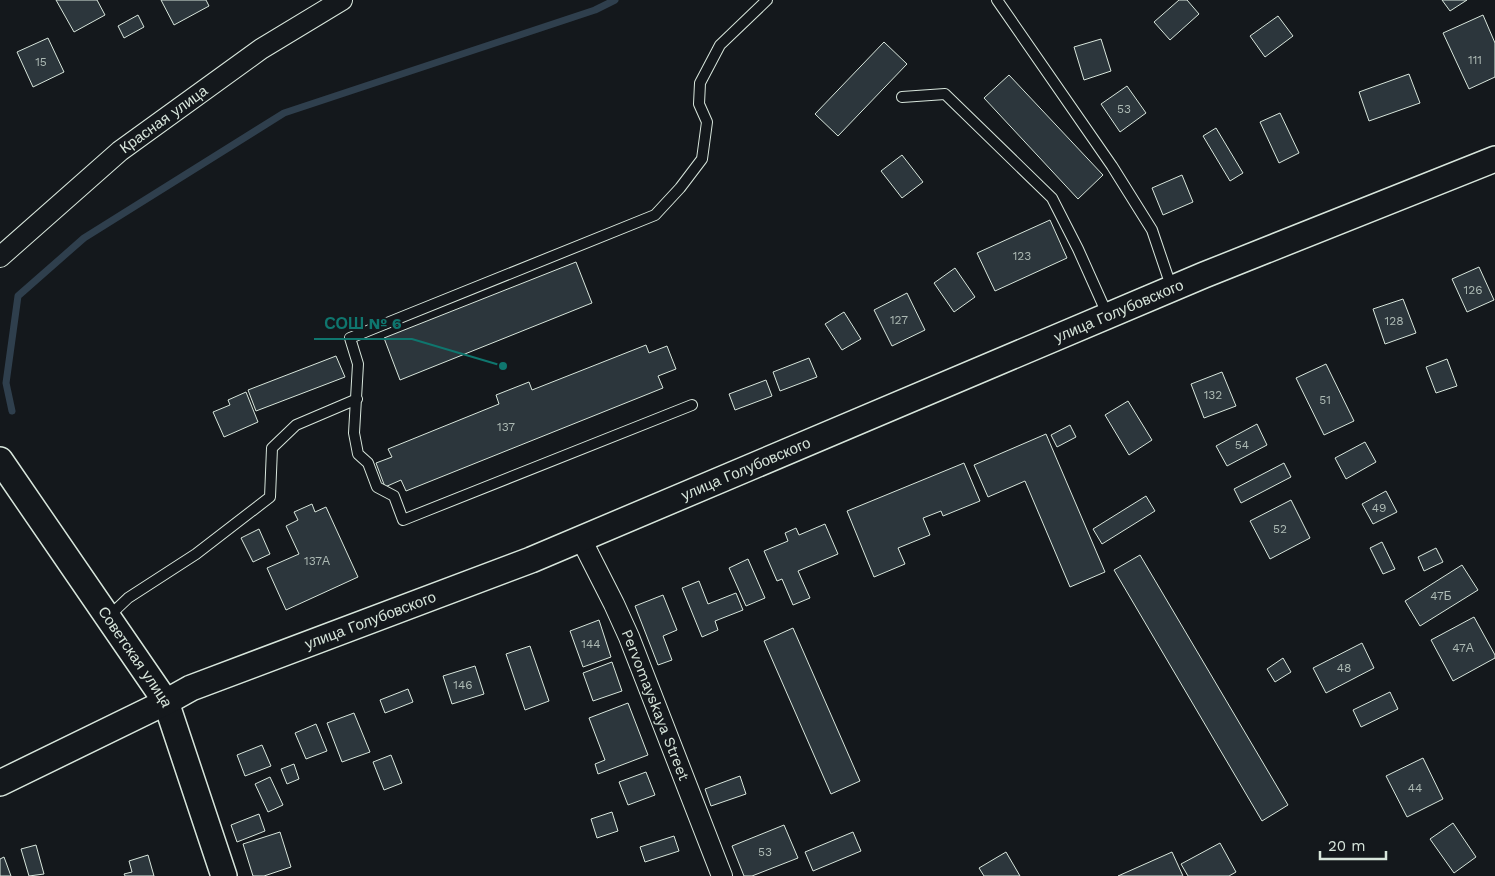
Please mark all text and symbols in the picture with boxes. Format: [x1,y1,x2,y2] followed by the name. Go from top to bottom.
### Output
[1468,53,1482,67] house number: 111
[35,55,47,69] house number: 15
[116,81,212,157] street label: Красная улица
[1117,102,1131,116] house number: 53
[1013,249,1031,263] house number: 123
[1051,276,1186,346] street label: улица Голубовского
[1464,283,1482,297] house number: 126
[314,308,412,339] callout: СОШ № 6
[890,313,908,327] house number: 127
[324,314,402,333] text: СОШ № 6
[1384,314,1404,328] house number: 128
[1204,388,1222,402] house number: 132
[1319,393,1331,407] house number: 51
[497,420,515,434] house number: 137
[678,434,813,504] street label: улица Голубовского
[1235,438,1249,452] house number: 54
[1372,501,1386,515] house number: 49
[1273,522,1287,536] house number: 52
[304,554,330,568] house number: 137А
[302,588,438,653] street label: улица Голубовского
[1430,589,1452,603] house number: 47Б
[94,603,176,710] street label: Советская улица
[618,626,693,784] street label: Pervomayskaya Street
[581,637,601,651] house number: 144
[1452,641,1474,655] house number: 47А
[1337,661,1351,675] house number: 48
[453,678,473,692] house number: 146
[1408,781,1422,795] house number: 44
[1320,828,1386,860] scale bar
[1328,837,1366,855] text: 20 m
[758,845,772,859] house number: 53

